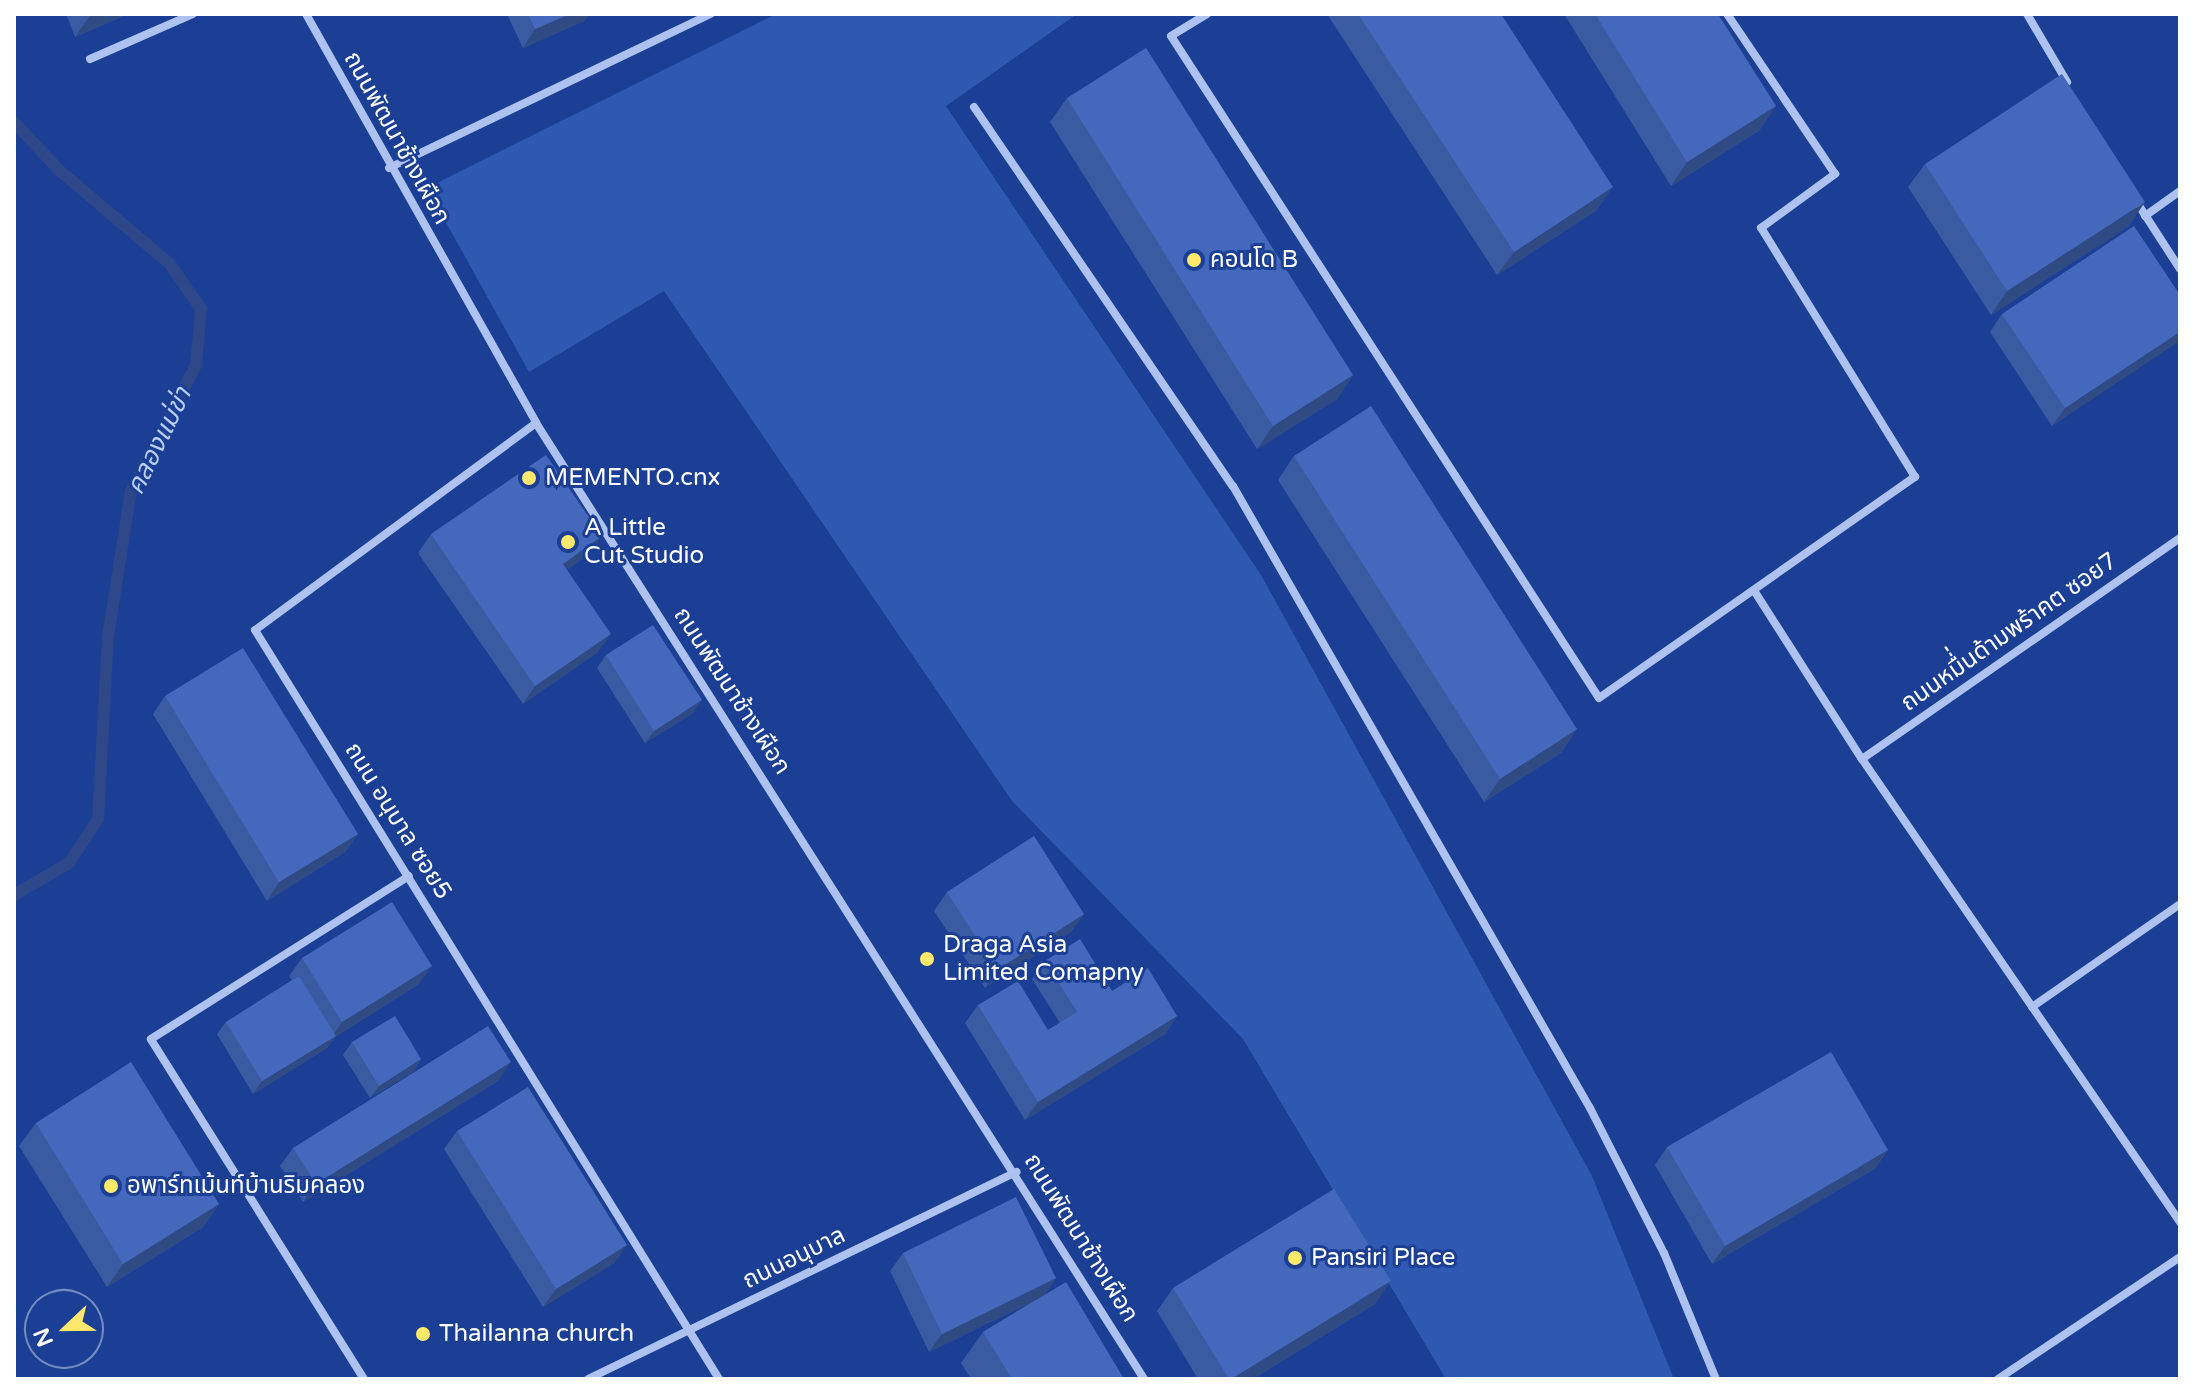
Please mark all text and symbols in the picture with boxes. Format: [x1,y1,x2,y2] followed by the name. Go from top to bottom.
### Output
[338,46,456,230] street label: ถนนพัฒนาช้างเผือก
[1210,246,1298,274] place label: คอนโด B
[1185,251,1203,269] marker: คอนโด B
[120,382,198,500] water label: คลองแม่ข่า
[545,464,721,492] place label: MEMENTO.cnx
[520,469,538,487] marker: MEMENTO.cnx
[584,514,704,570] place label: A Little Cut Studio
[559,533,577,551] marker: A Little Cut Studio
[1895,546,2123,718] street label: ถนนหมื่่นด้ามพร้าคต ซอย7
[667,602,797,780] street label: ถนนพัฒนาช้างเผือก
[338,737,458,905] street label: ถนน อนุบาล ซอย5
[943,931,1144,987] place label: Draga Asia Limited Comapny
[918,950,936,968] marker: Draga Asia Limited Comapny
[1018,1148,1144,1328] street label: ถนนพัฒนาช้างเผือก
[127,1172,365,1200] place label: อพาร์ทเม้นท์บ้านริมคลอง
[102,1177,120,1195] marker: อพาร์ทเม้นท์บ้านริมคลอง
[738,1221,850,1295] street label: ถนนอนุบาล
[1311,1244,1455,1272] place label: Pansiri Place
[1286,1249,1304,1267] marker: Pansiri Place
[24,1289,104,1369] north arrow
[439,1320,634,1348] place label: Thailanna church
[28,1324,59,1350] text: N
[414,1325,432,1343] marker: Thailanna church

